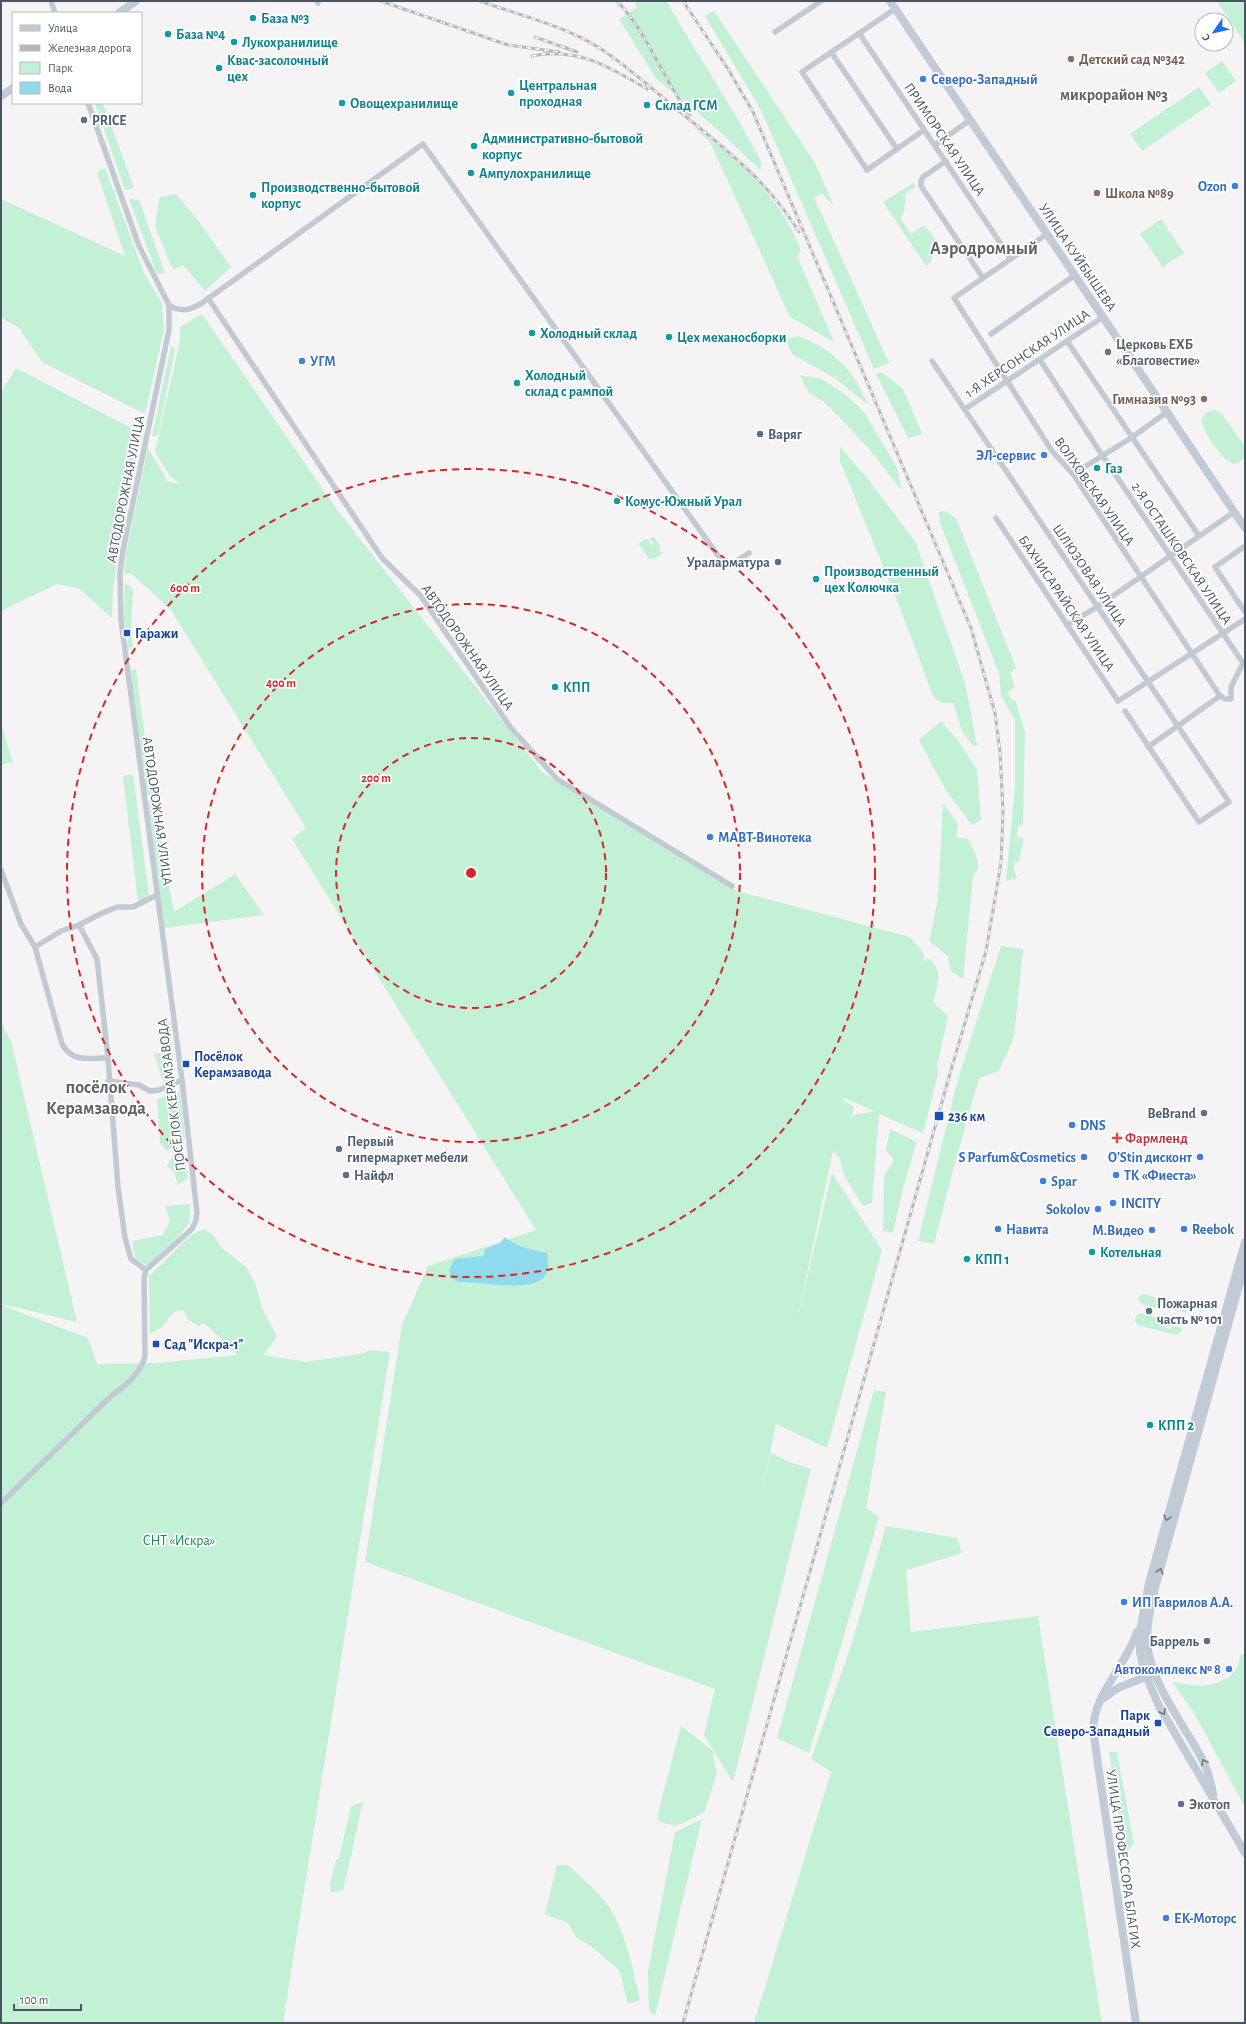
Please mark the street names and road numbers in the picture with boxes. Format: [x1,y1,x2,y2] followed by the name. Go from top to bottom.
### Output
[901,81,987,199] street label: ПРИМОРСКАЯ УЛИЦА
[1036,201,1119,314] street label: УЛИЦА КУЙБЫШЕВА
[963,307,1092,401] street label: 1-Я ХЕРСОНСКАЯ УЛИЦА
[105,414,147,564] street label: АВТОДОРОЖНАЯ УЛИЦА
[1052,435,1137,548] street label: ВОЛХОВСКАЯ УЛИЦА
[1128,480,1234,627] street label: 2-Я ОСТАШКОВСКАЯ УЛИЦА
[1050,522,1129,629] street label: ШЛЮЗОВАЯ УЛИЦА
[1016,533,1118,674] street label: БАХЧИСАРАЙСКАЯ УЛИЦА
[418,582,516,713] street label: АВТОДОРОЖНАЯ УЛИЦА
[140,736,174,886] street label: АВТОДОРОЖНАЯ УЛИЦА
[154,1018,188,1172] street label: ПОСЁЛОК КЕРАМЗАВОДА
[1103,1769,1143,1950] street label: УЛИЦА ПРОФЕССОРА БЛАГИХ

